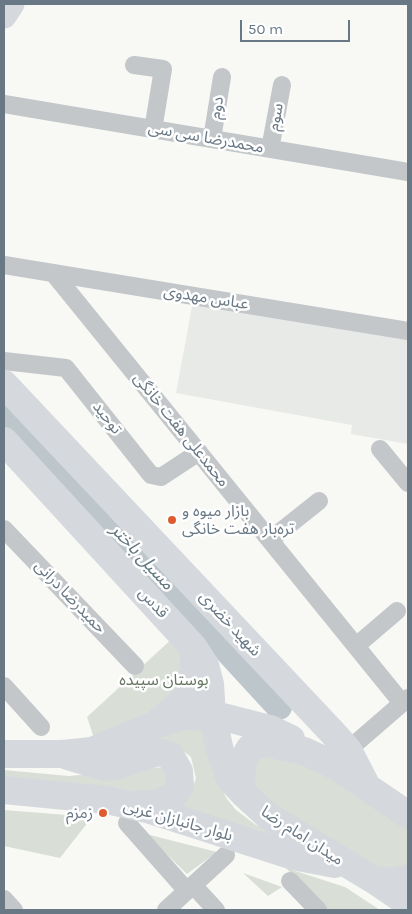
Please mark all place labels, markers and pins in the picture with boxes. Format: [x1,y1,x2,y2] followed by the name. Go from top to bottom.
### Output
[182,501,294,539] place label: بازار میوه و تره‌بار هفت خانگی
[166,514,178,526] marker: بازار میوه و تره‌بار هفت خانگی
[66,803,93,823] place label: زمزم
[97,807,109,819] marker: زمزم

